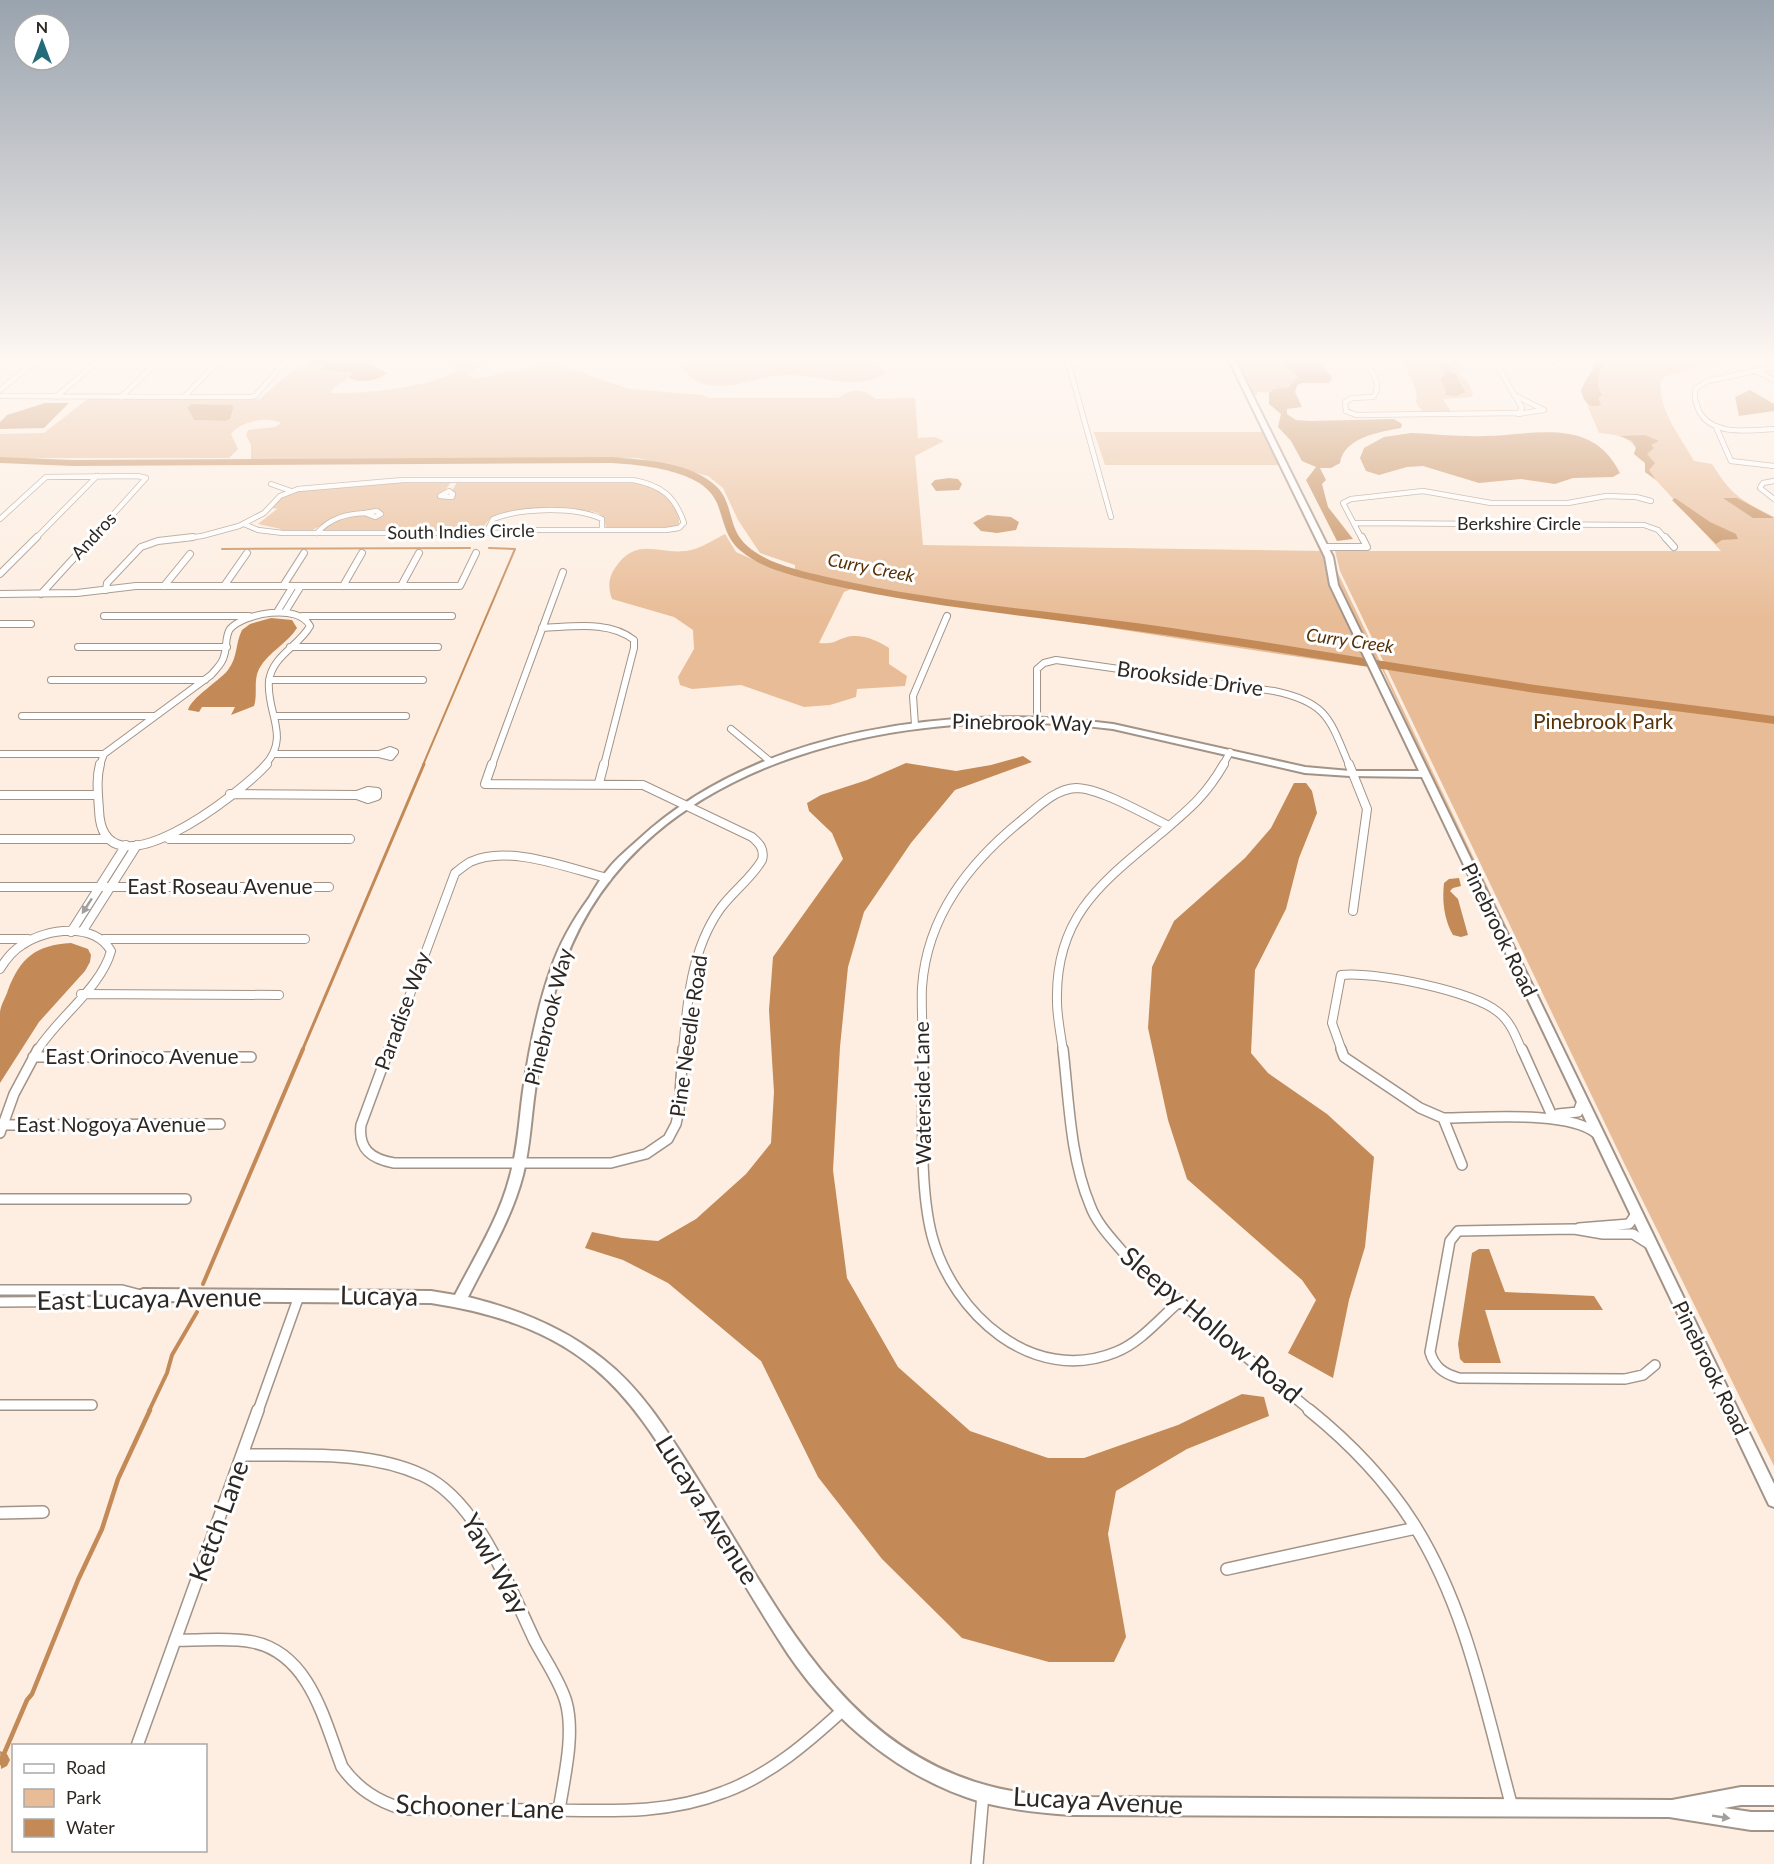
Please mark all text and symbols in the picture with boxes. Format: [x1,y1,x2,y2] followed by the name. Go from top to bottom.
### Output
[12,12,72,72] north arrow
[36,17,48,36] text: N
[66,507,121,563] street label: Andros
[1457,512,1581,534] street label: Berkshire Circle
[387,519,535,543] street label: South Indies Circle
[826,548,917,586] water label: Curry Creek
[1305,623,1396,657] water label: Curry Creek
[1115,655,1265,700] street label: Brookside Drive
[952,708,1093,735] street label: Pinebrook Way
[1533,708,1673,733] park label: Pinebrook Park
[1457,858,1544,1000] street label: Pinebrook Road
[127,873,313,898] street label: East Roseau Avenue
[82,898,93,915] one-way arrow
[518,945,577,1088] street label: Pinebrook Way
[369,948,435,1073] street label: Paradise Way
[664,953,711,1118] street label: Pine Needle Road
[908,1021,935,1165] street label: Waterside Lane
[45,1043,239,1068] street label: East Orinoco Avenue
[16,1111,206,1136] street label: East Nogoya Avenue
[1115,1239,1309,1409] street label: Sleepy Hollow Road
[340,1278,418,1312] street label: Lucaya
[36,1280,262,1316] street label: East Lucaya Avenue
[1668,1296,1755,1438] street label: Pinebrook Road
[649,1429,766,1590] street label: Lucaya Avenue
[181,1455,255,1586] street label: Ketch Lane
[455,1507,537,1620] street label: Yawl Way
[12,1744,207,1852] legend
[66,1756,106,1778] text: Road
[1012,1780,1184,1820] street label: Lucaya Avenue
[66,1786,102,1808] text: Park
[395,1787,565,1825] street label: Schooner Lane
[1712,1813,1731,1822] one-way arrow
[66,1816,115,1838] text: Water

